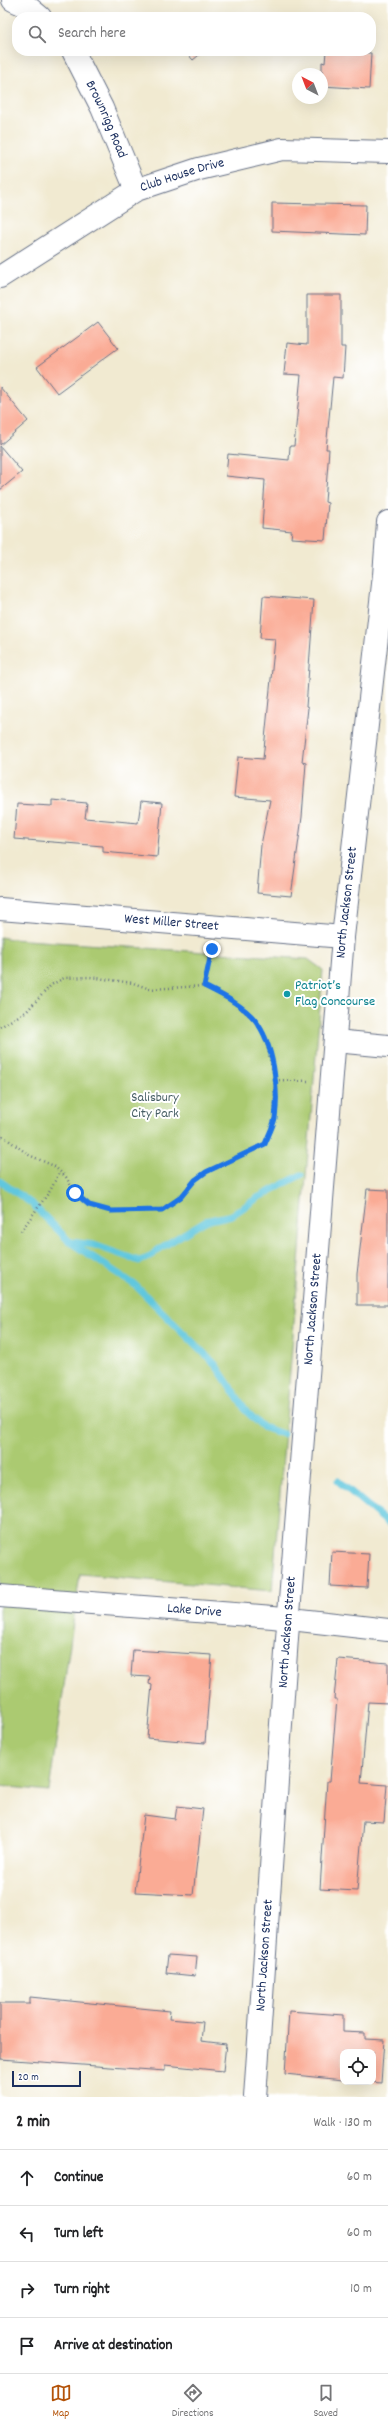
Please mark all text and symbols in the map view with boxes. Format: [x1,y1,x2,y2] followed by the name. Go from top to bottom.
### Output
[12,12,376,56] search box
[26,23,48,45] icon: search
[58,23,126,45] text: Search here
[292,68,328,104] north arrow
[80,77,132,161] street label: Brownrigg Road
[137,153,226,198] street label: Club House Drive
[331,846,363,959] street label: North Jackson Street
[123,909,219,937] street label: West Miller Street
[203,940,221,958] route end
[295,976,375,1012] place label: Patriot’s Flag Concourse
[282,989,292,999] marker: Patriot’s Flag Concourse
[131,1088,179,1124] park label: Salisbury City Park
[66,1184,84,1202] route start
[299,1252,328,1366] street label: North Jackson Street
[274,1575,302,1689] street label: North Jackson Street
[167,1599,222,1623] street label: Lake Drive
[251,1899,279,2012] street label: North Jackson Street
[340,2049,376,2085] map controls
[340,2049,376,2085] button: locate
[12,2069,81,2088] scale bar
[18,2070,39,2086] text: 20 m
[16,2111,50,2135] text: 2 min
[313,2114,372,2133] text: Walk · 130 m
[16,2167,38,2189] icon: ahead
[54,2167,103,2189] text: Continue
[347,2168,372,2187] text: 60 m
[16,2223,38,2245] icon: left
[54,2223,103,2245] text: Turn left
[347,2224,372,2243] text: 60 m
[16,2279,38,2301] icon: right
[54,2279,110,2301] text: Turn right
[350,2280,372,2299] text: 10 m
[16,2335,38,2357] icon: arrive
[54,2335,172,2357] text: Arrive at destination
[50,2382,72,2422] tab: Map
[172,2382,214,2422] tab: Directions
[313,2382,338,2422] tab: Saved

